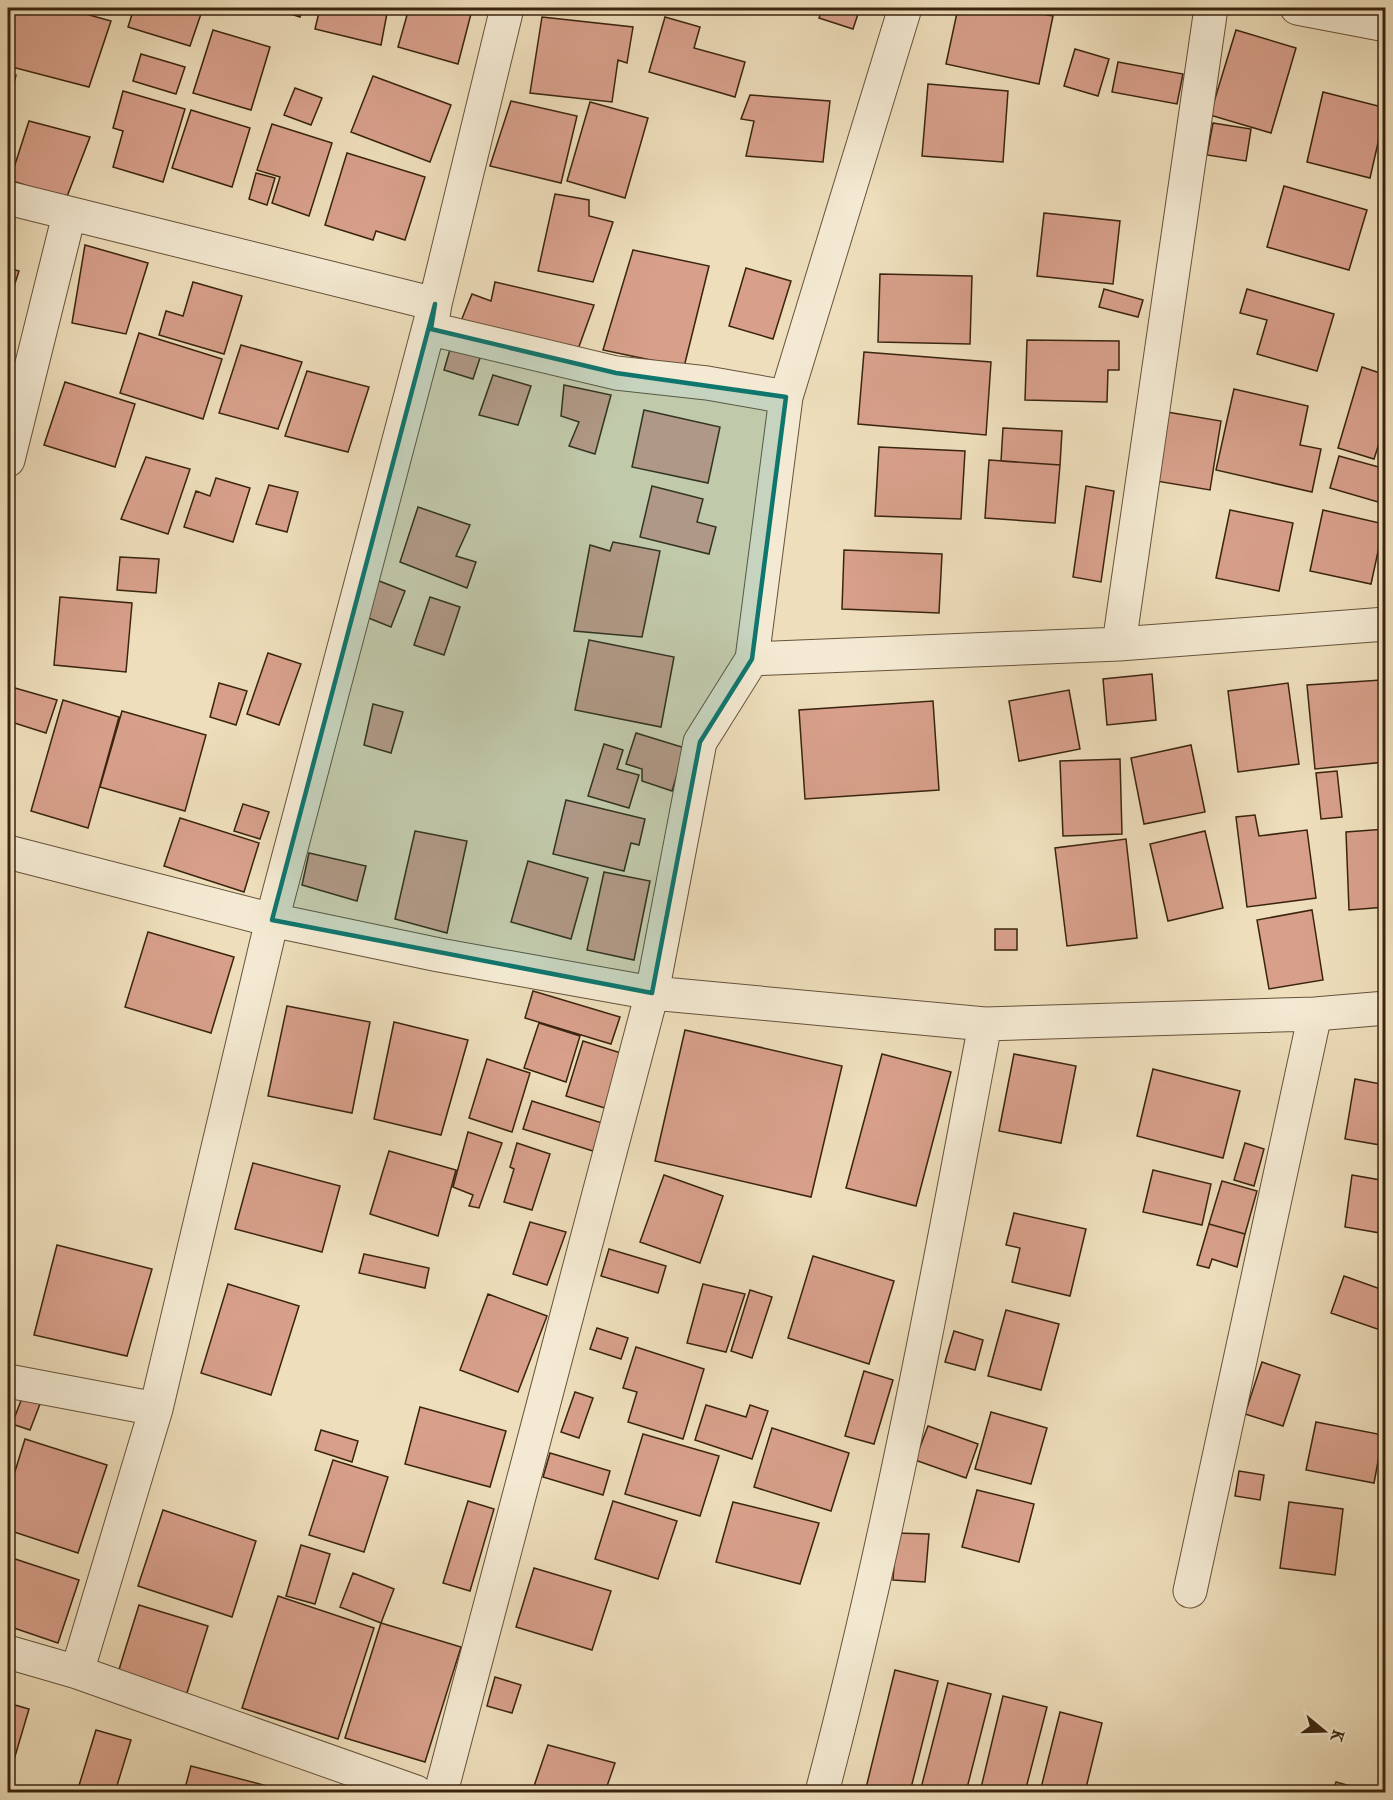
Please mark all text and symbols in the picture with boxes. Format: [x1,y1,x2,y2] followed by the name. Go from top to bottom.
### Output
[1294,1701,1354,1761] north arrow
[1327,1727,1349,1745] text: K

